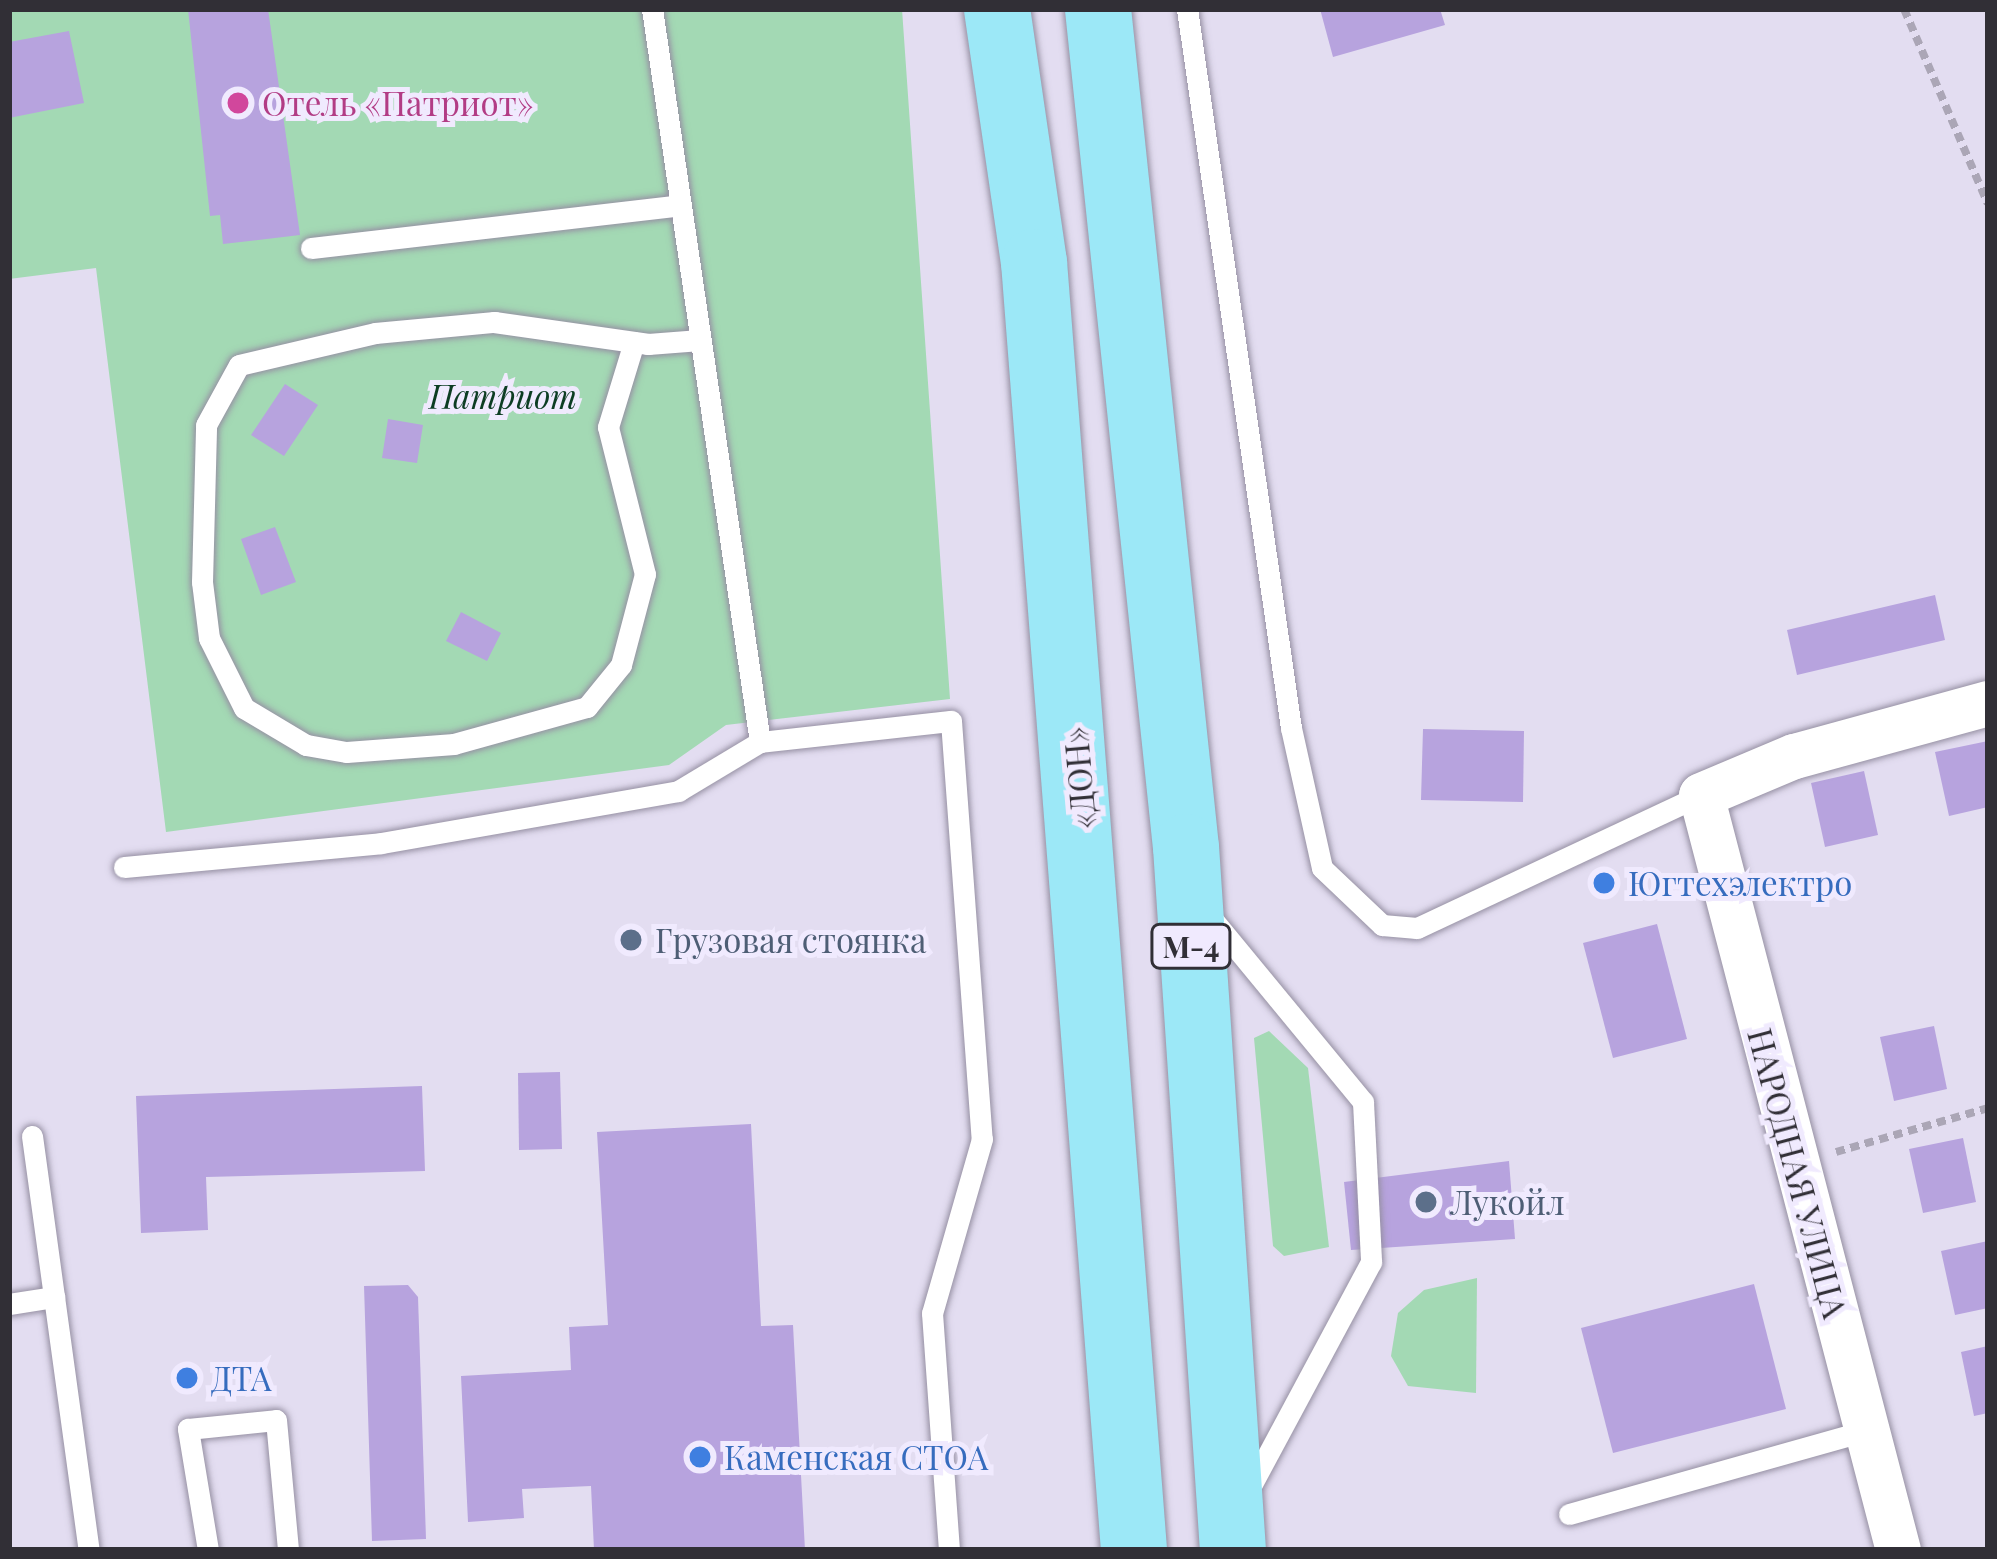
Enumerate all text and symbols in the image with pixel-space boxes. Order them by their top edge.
place label: Отель «Патриот» [262,83,533,123]
marker: Отель «Патриот» [225,90,251,116]
park label: Патриот [429,376,577,416]
street label: «ДОН» [1055,725,1103,831]
place label: Югтехэлектро [1628,863,1852,903]
marker: Югтехэлектро [1591,870,1617,896]
place label: Грузовая стоянка [655,920,926,960]
road number: М-4 [1149,922,1233,970]
marker: Грузовая стоянка [618,927,644,953]
street label: НАРОДНАЯ УЛИЦА [1740,1024,1856,1322]
place label: Лукойл [1450,1182,1565,1222]
marker: Лукойл [1413,1189,1439,1215]
place label: ДТА [211,1358,271,1398]
marker: ДТА [174,1365,200,1391]
place label: Каменская СТОА [724,1437,988,1477]
marker: Каменская СТОА [687,1444,713,1470]

